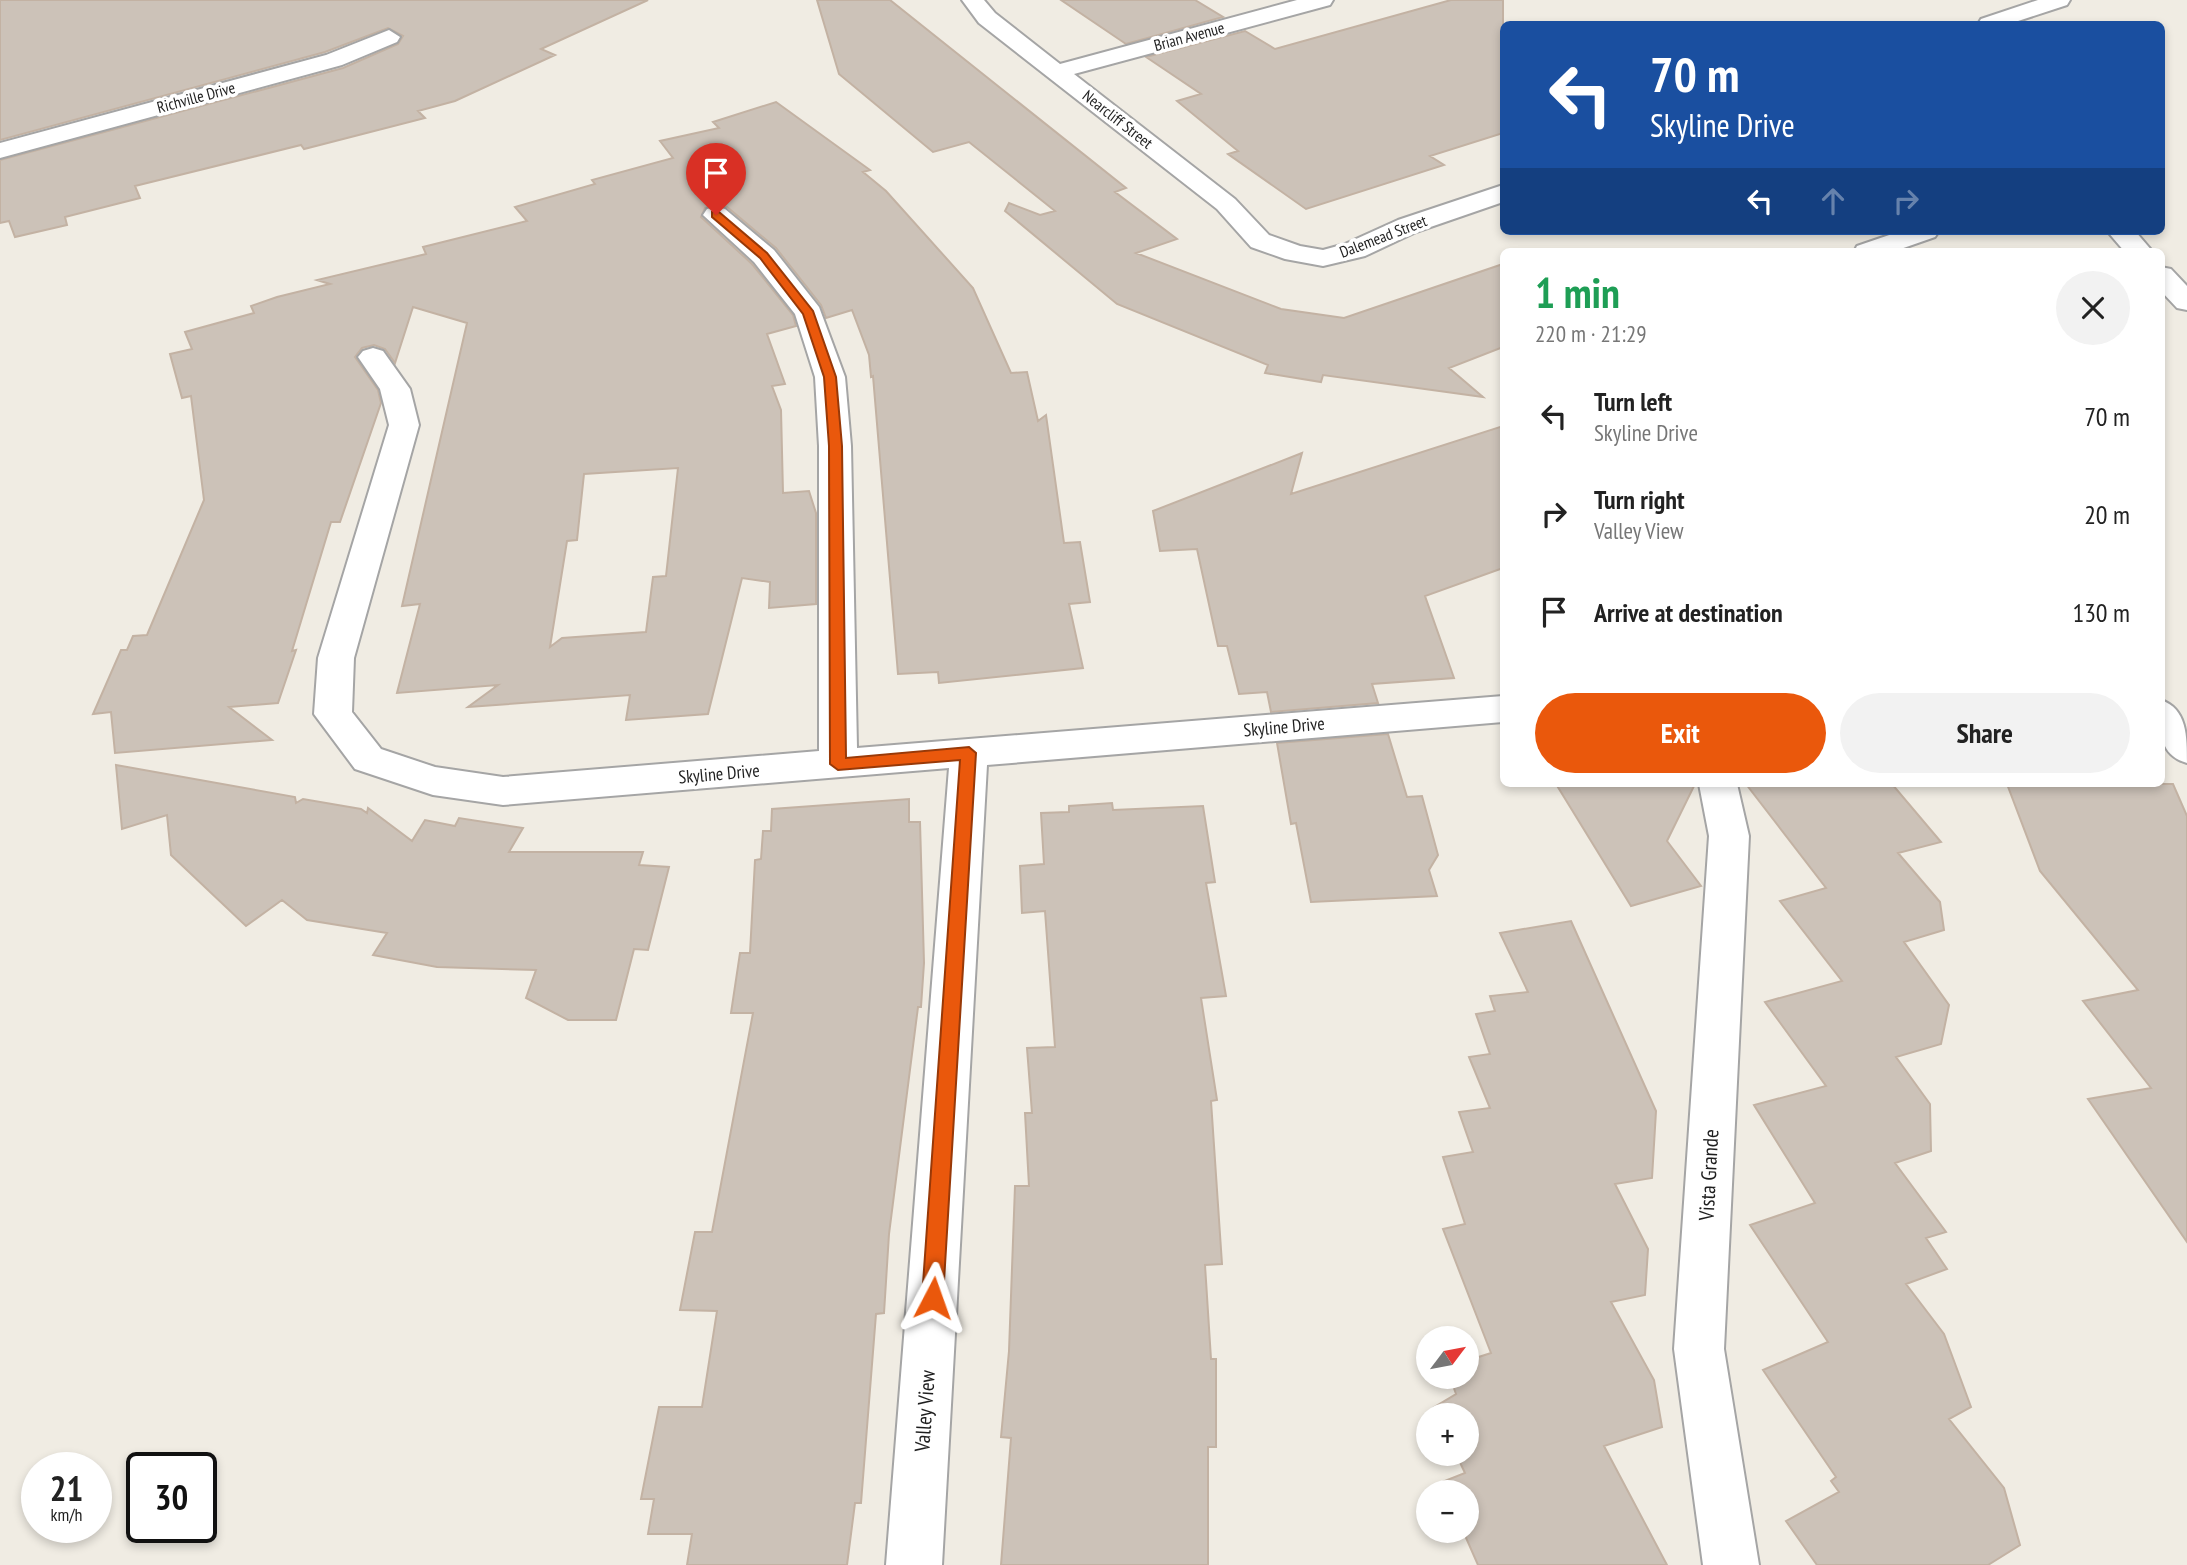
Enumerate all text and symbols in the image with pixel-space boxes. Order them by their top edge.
street label: Brian Avenue [1152,17,1226,55]
text: 70 m [1650,42,1739,106]
icon: left [1535,49,1626,140]
street label: Richville Drive [155,77,237,117]
street label: Nearcliff Street [1079,85,1158,153]
text: Skyline Drive [1650,104,1795,146]
pin [686,143,746,215]
icon: arrive [697,154,735,192]
icon: left [1741,182,1779,220]
icon: ahead [1814,182,1852,220]
icon: right [1887,182,1925,220]
street label: Dalemead Street [1336,210,1430,262]
text: 1 min [1535,265,1620,320]
button: close [2056,271,2130,345]
text: 220 m · 21:29 [1535,319,1647,348]
text: Turn left [1594,385,1672,418]
icon: left [1535,397,1573,435]
text: 70 m [2084,400,2130,433]
text: Skyline Drive [1594,418,1698,447]
text: Turn right [1594,483,1685,516]
icon: right [1535,495,1573,533]
text: 20 m [2084,498,2130,531]
text: Valley View [1594,516,1684,545]
icon: arrive [1535,593,1573,631]
text: Arrive at destination [1594,596,1783,629]
text: 130 m [2072,596,2130,629]
button: Exit [1535,693,1826,773]
button: Share [1840,693,2130,773]
street label: Skyline Drive [1242,711,1326,742]
street label: Skyline Drive [677,758,761,789]
street label: Vista Grande [1693,1129,1724,1222]
position arrow [896,1261,970,1335]
north arrow [1416,1326,1479,1390]
map controls [1416,1326,1479,1543]
street label: Valley View [908,1369,941,1454]
button: + [1416,1403,1479,1466]
speed limit sign: 30 [126,1452,217,1543]
text: 21 [50,1465,83,1511]
button: − [1416,1480,1479,1543]
text: km/h [51,1503,82,1526]

